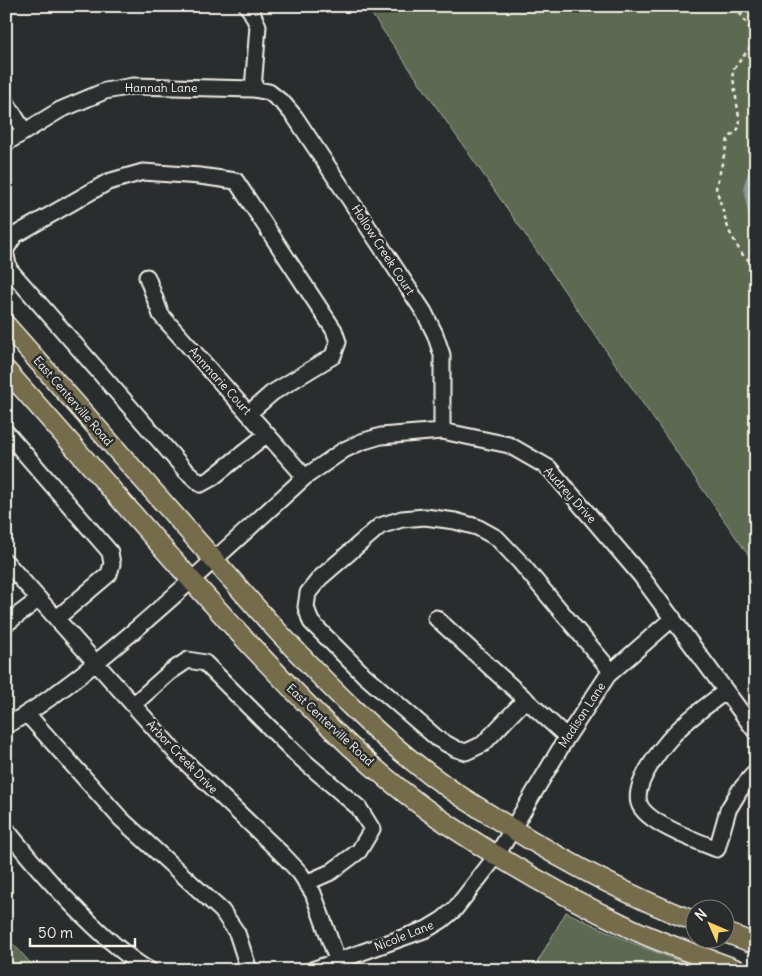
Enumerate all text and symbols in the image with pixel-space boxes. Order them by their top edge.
street label: Hannah Lane [125,80,197,95]
street label: Hollow Creek Court [349,202,418,298]
street label: Annmarie Court [186,344,255,418]
street label: East Centerville Road [30,353,116,448]
street label: Audrey Drive [541,463,600,526]
street label: Madison Lane [555,679,608,750]
street label: East Centerville Road [284,680,377,769]
street label: Arbor Creek Drive [143,717,221,797]
north arrow [684,898,734,948]
text: N [691,905,711,925]
scale bar [30,916,135,948]
street label: Nicole Lane [372,917,436,954]
text: 50 m [38,923,73,942]

